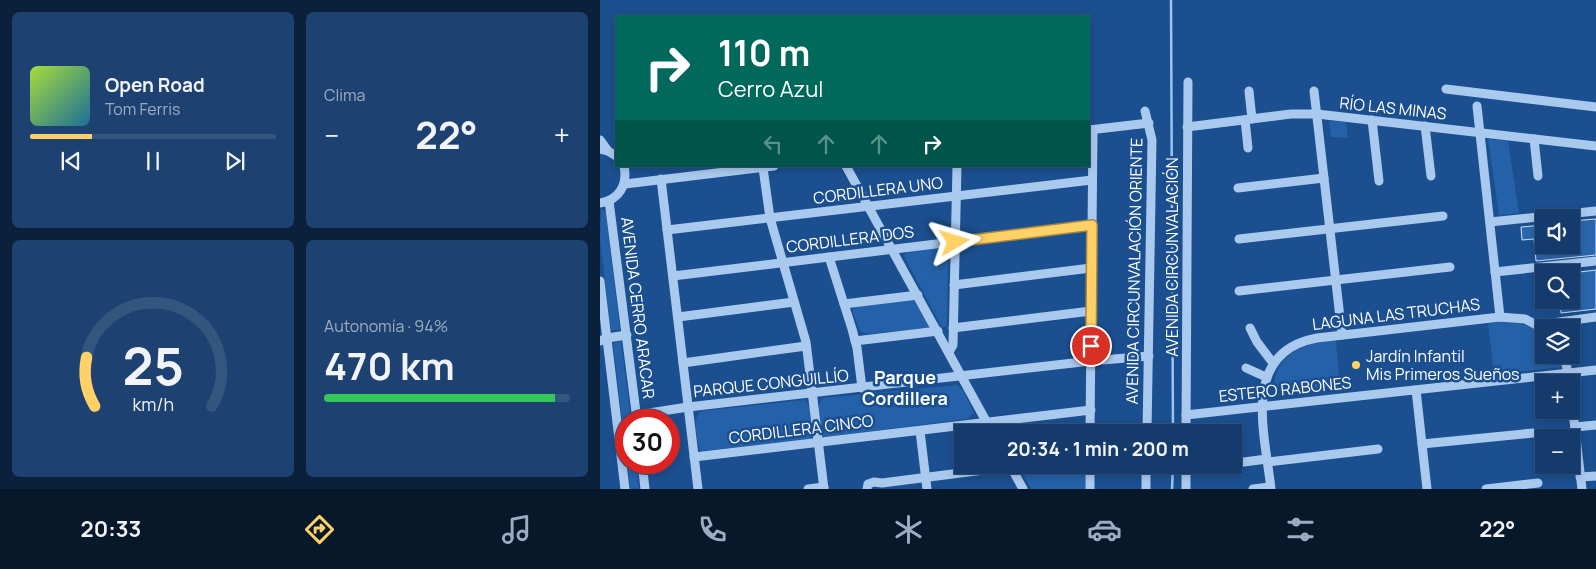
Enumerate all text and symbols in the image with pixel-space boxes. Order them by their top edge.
text: 110 m [718,29,810,77]
icon: right [635,35,700,100]
text: Open Road [105,72,205,98]
text: Cerro Azul [718,74,823,104]
text: Clima [324,84,365,106]
street label: RÍO LAS MINAS [1338,91,1448,125]
text: Tom Ferris [105,98,180,120]
text: 22° [415,108,478,160]
text: − [324,116,339,154]
text: + [554,116,570,154]
icon: left [759,130,787,158]
icon: ahead [812,130,840,158]
icon: ahead [865,130,893,158]
icon: right [918,130,946,158]
street label: AVENIDA CIRCUNVALACIÓN ORIENTE [1121,137,1147,405]
icon: previous [57,147,85,175]
icon: pause [139,147,167,175]
icon: next [221,147,249,175]
street label: AVENIDA CIRCUNVALACIÓN [1161,157,1183,357]
street label: CORDILLERA UNO [812,171,944,209]
map controls [1535,209,1580,474]
button: sound [1535,209,1580,254]
position arrow [928,215,980,267]
street label: AVENIDA CERRO ARACAR [616,216,660,400]
street label: CORDILLERA DOS [785,220,915,258]
button: search [1535,264,1580,309]
street label: LAGUNA LAS TRUCHAS [1311,293,1481,335]
text: Autonomía · 94% [324,315,448,337]
button: layers [1535,319,1580,364]
pin [1070,325,1112,367]
text: 25 [122,330,184,401]
icon: arrive [1077,332,1105,360]
text: 470 km [324,339,455,391]
place label: Jardín Infantil Mis Primeros Sueños [1366,345,1519,385]
marker: Jardín Infantil Mis Primeros Sueños [1350,359,1362,371]
street label: PARQUE CONGUILLÍO [692,364,850,402]
district label: Parque Cordillera [862,365,948,410]
street label: ESTERO RABONES [1218,371,1353,407]
button: + [1535,374,1580,419]
text: km/h [132,392,174,416]
speed limit sign: 30 [615,409,680,474]
street label: CORDILLERA CINCO [727,409,875,449]
button: − [1535,429,1580,474]
text: 20:34 · 1 min · 200 m [1007,436,1189,462]
icon: directions [302,512,337,547]
icon: music [499,512,534,547]
icon: phone [695,512,730,547]
icon: climate [891,512,926,547]
icon: car [1087,512,1122,547]
icon: filters [1283,512,1318,547]
text: 20:33 [81,514,141,544]
text: 22° [1479,514,1515,544]

